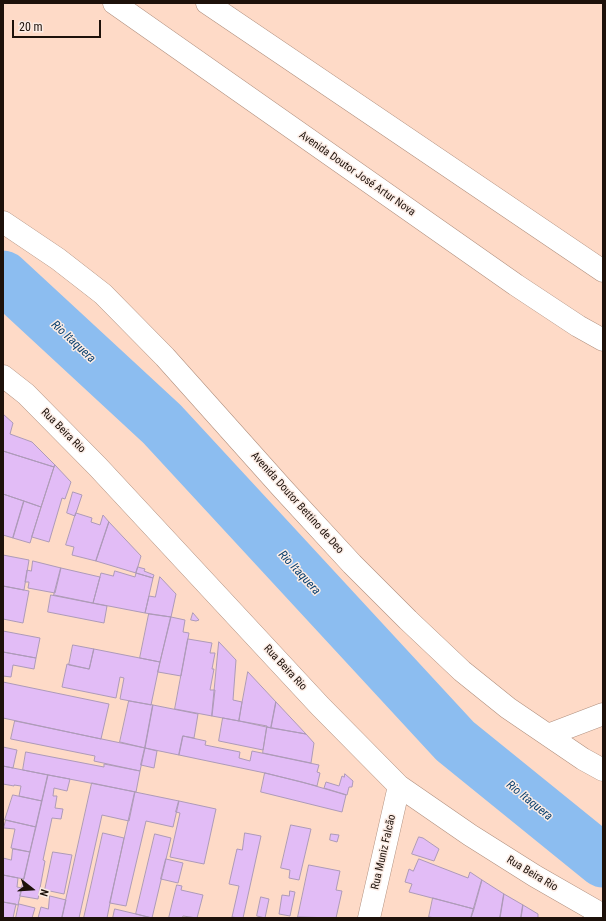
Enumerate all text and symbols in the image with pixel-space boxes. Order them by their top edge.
scale bar [14,12,103,38]
text: 20 m [19,20,43,34]
street label: Avenida Doutor José Artur Nova [296,129,418,219]
water label: Rio Itaquera [48,318,98,366]
street label: Rua Beira Rio [38,406,88,456]
street label: Avenida Doutor Bettino de Deo [248,449,346,557]
water label: Rio Itaquera [275,548,323,598]
street label: Rua Beira Rio [261,642,309,694]
water label: Rio Itaquera [503,778,555,824]
street label: Rua Muniz Falcão [369,813,399,891]
street label: Rua Beira Rio [504,854,560,894]
north arrow [12,869,52,909]
text: N [37,888,51,898]

